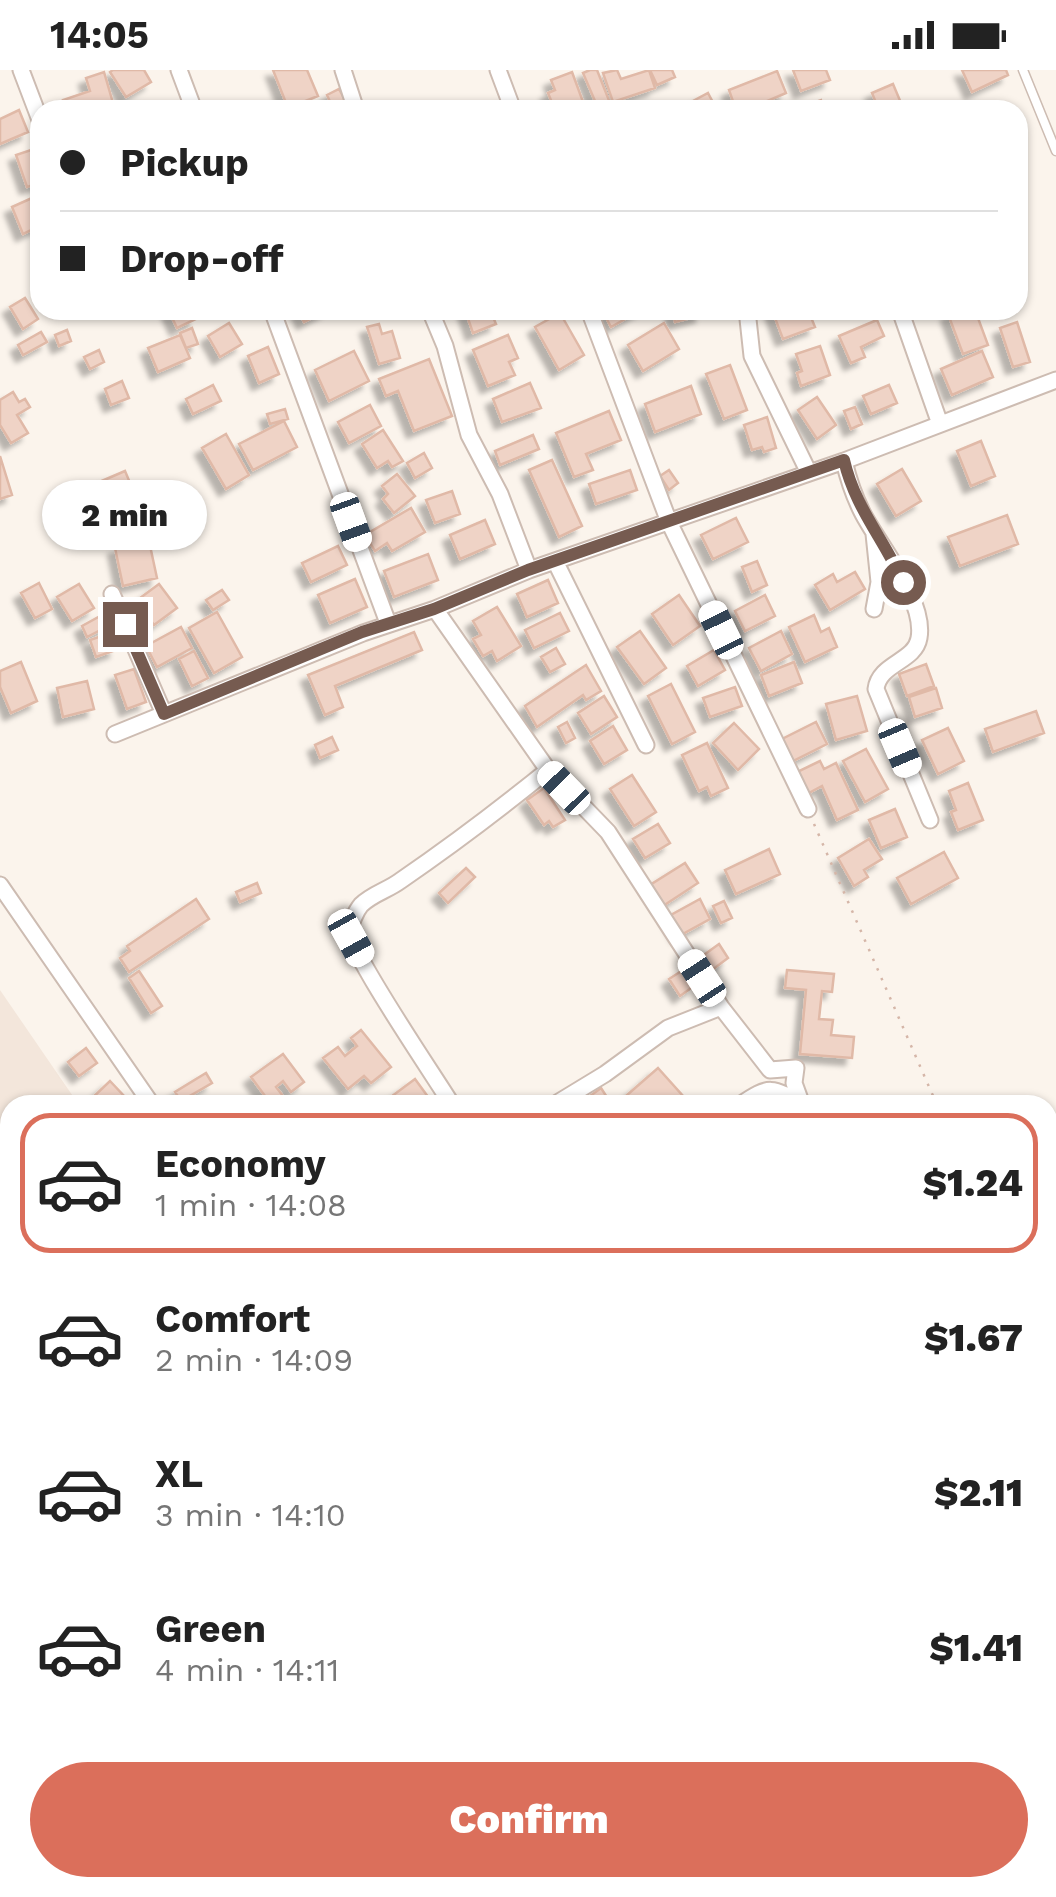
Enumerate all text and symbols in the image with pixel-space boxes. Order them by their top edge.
text: 14:05 [50,13,149,57]
text: Pickup [120,141,249,185]
text: Drop-off [120,237,284,281]
callout: 2 min [42,479,208,549]
car [327,489,375,555]
text: 2 min [81,496,168,534]
route start [881,560,926,605]
car [694,596,748,664]
route end [103,602,148,647]
car [874,715,926,781]
car [532,756,596,820]
car [323,904,379,972]
car [673,945,731,1011]
icon: car [35,1138,125,1228]
text: Economy [155,1142,326,1186]
text: $1.24 [922,1161,1023,1205]
text: 1 min · 14:08 [155,1186,347,1224]
icon: car [35,1293,125,1383]
text: Comfort [155,1297,310,1341]
text: $1.67 [924,1316,1023,1360]
text: 2 min · 14:09 [155,1341,353,1379]
icon: car [35,1448,125,1538]
text: XL [155,1452,203,1496]
text: $2.11 [934,1471,1023,1515]
text: 3 min · 14:10 [155,1496,346,1534]
icon: car [35,1603,125,1693]
text: Green [155,1607,266,1651]
text: $1.41 [929,1626,1023,1670]
text: 4 min · 14:11 [155,1651,339,1689]
button: Confirm [30,1762,1028,1877]

